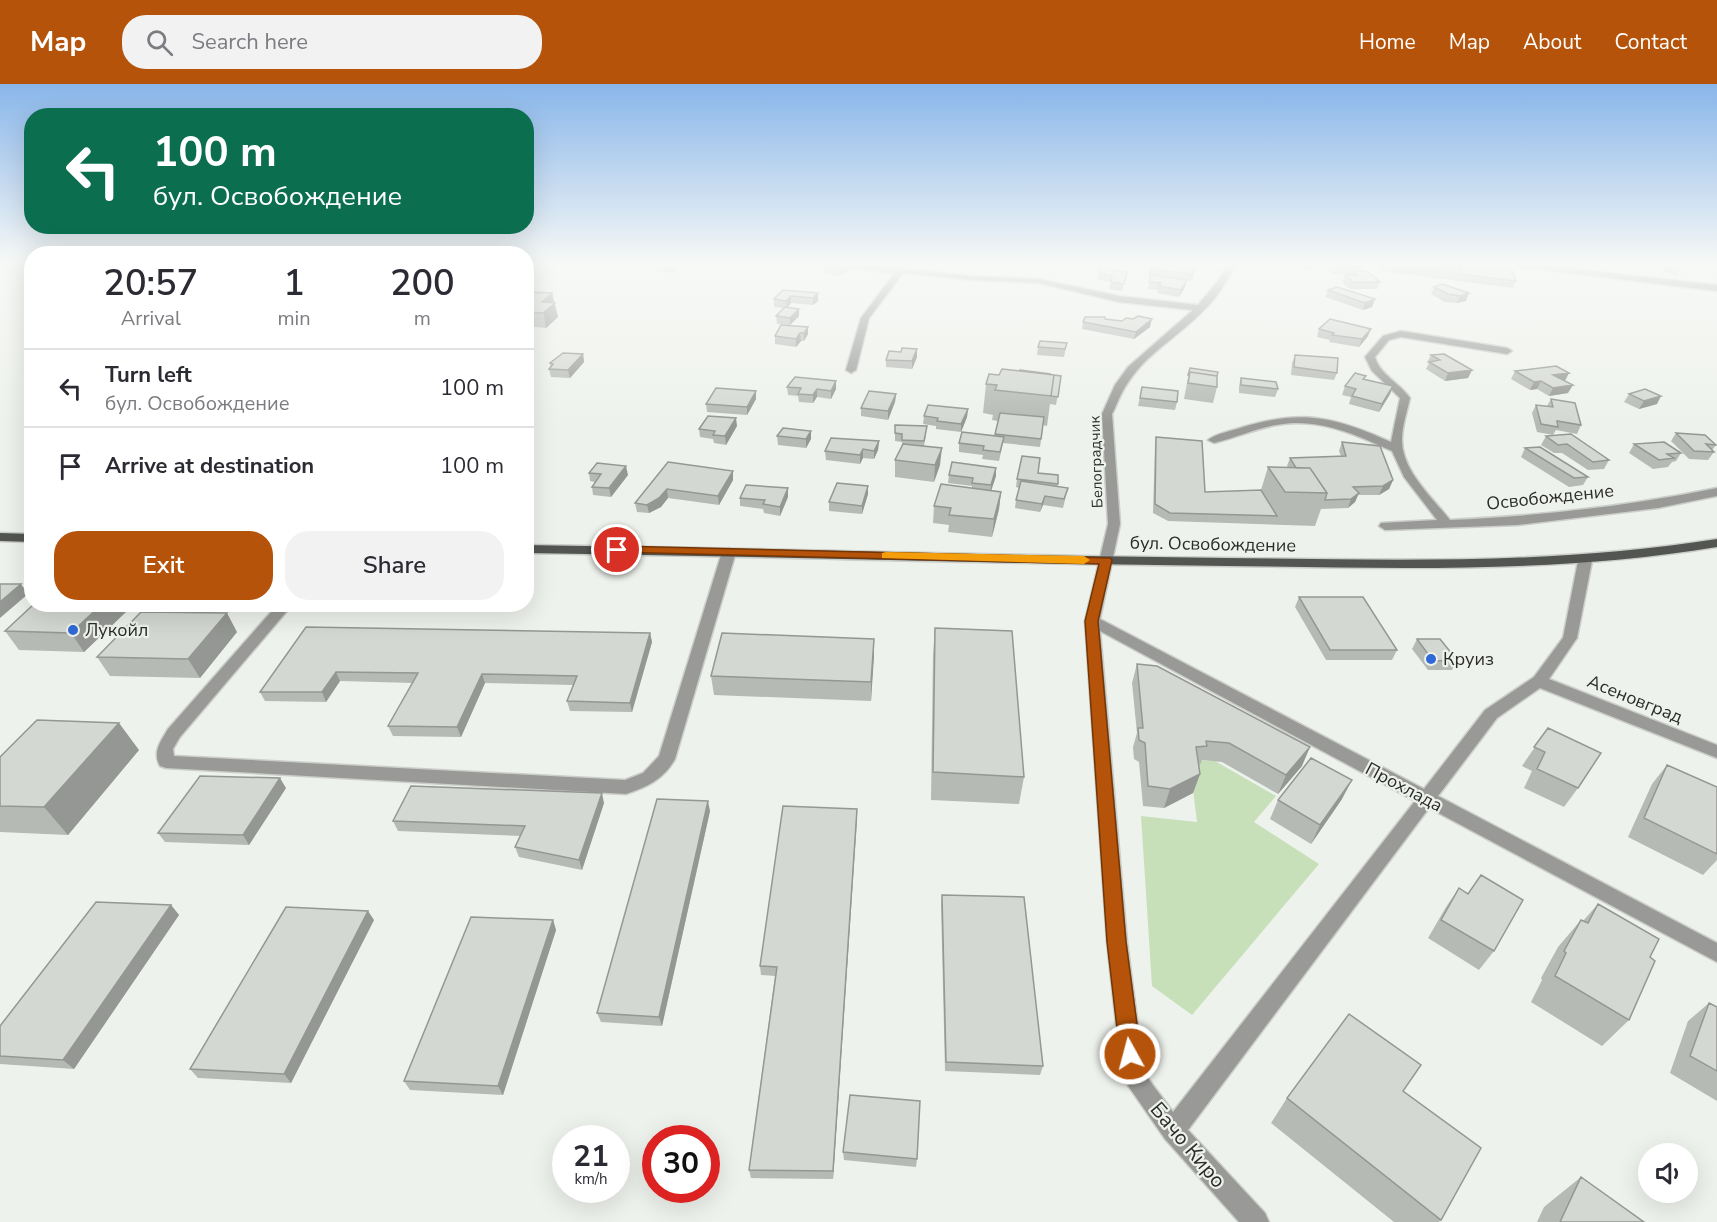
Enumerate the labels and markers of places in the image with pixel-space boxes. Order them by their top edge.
pin [591,524,642,575]
place label: Лукойл [85,618,148,642]
marker: Лукойл [66,623,80,637]
place label: Круиз [1443,647,1494,671]
marker: Круиз [1424,652,1438,666]

